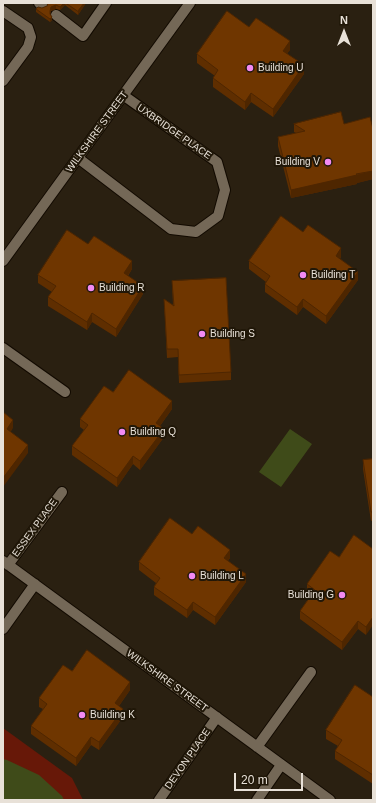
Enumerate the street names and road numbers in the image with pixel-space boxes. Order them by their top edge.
street label: WILKSHIRE STREET [64,89,130,175]
street label: UXBRIDGE PLACE [135,102,213,162]
street label: ESSEX PLACE [10,497,60,559]
street label: WILKSHIRE STREET [124,648,210,714]
street label: DEVON PLACE [163,726,213,792]

